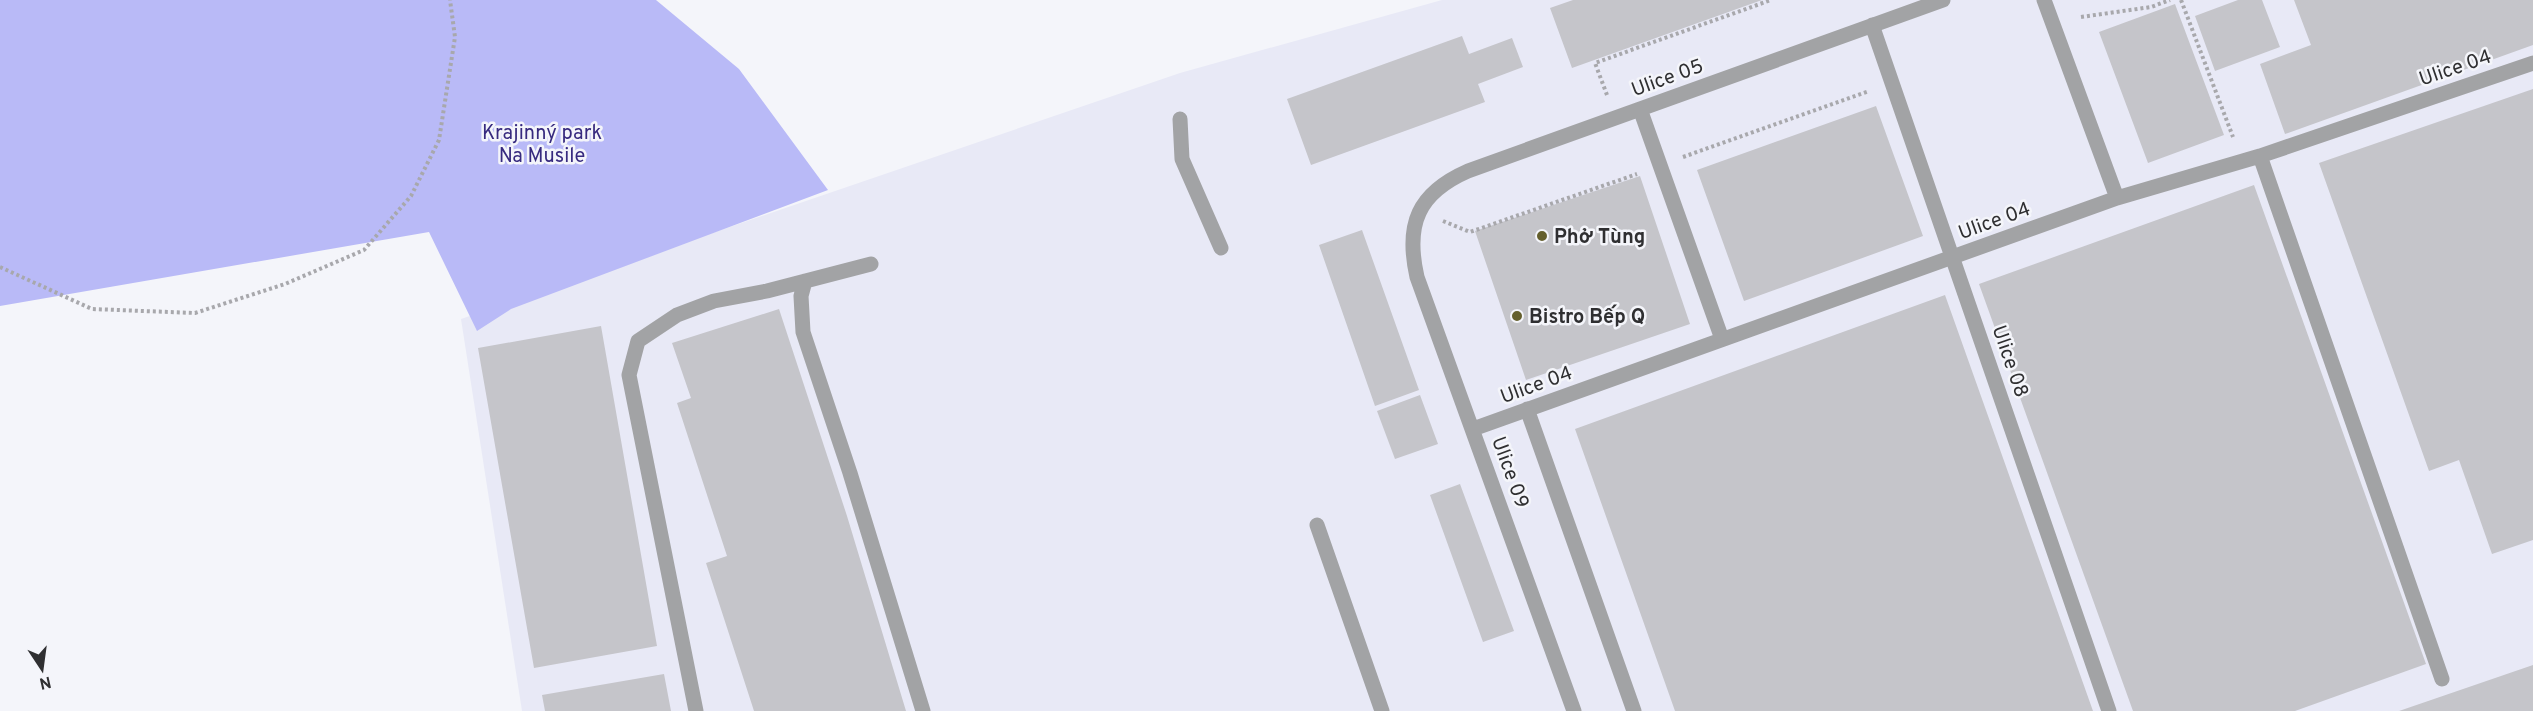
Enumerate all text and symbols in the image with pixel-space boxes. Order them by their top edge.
street label: Ulice 04 [2416,44,2495,93]
street label: Ulice 05 [1628,54,1707,104]
park label: Krajinný park Na Musile [482,121,602,170]
street label: Ulice 04 [1955,197,2034,247]
place label: Phở Tùng [1554,225,1645,251]
marker: Phở Tùng [1535,229,1549,243]
place label: Bistro Bếp Q [1529,304,1645,331]
marker: Bistro Bếp Q [1510,309,1524,323]
street label: Ulice 08 [1985,322,2034,401]
street label: Ulice 04 [1497,361,1576,411]
street label: Ulice 09 [1484,433,1534,512]
north arrow [12,639,72,699]
text: N [37,671,53,693]

